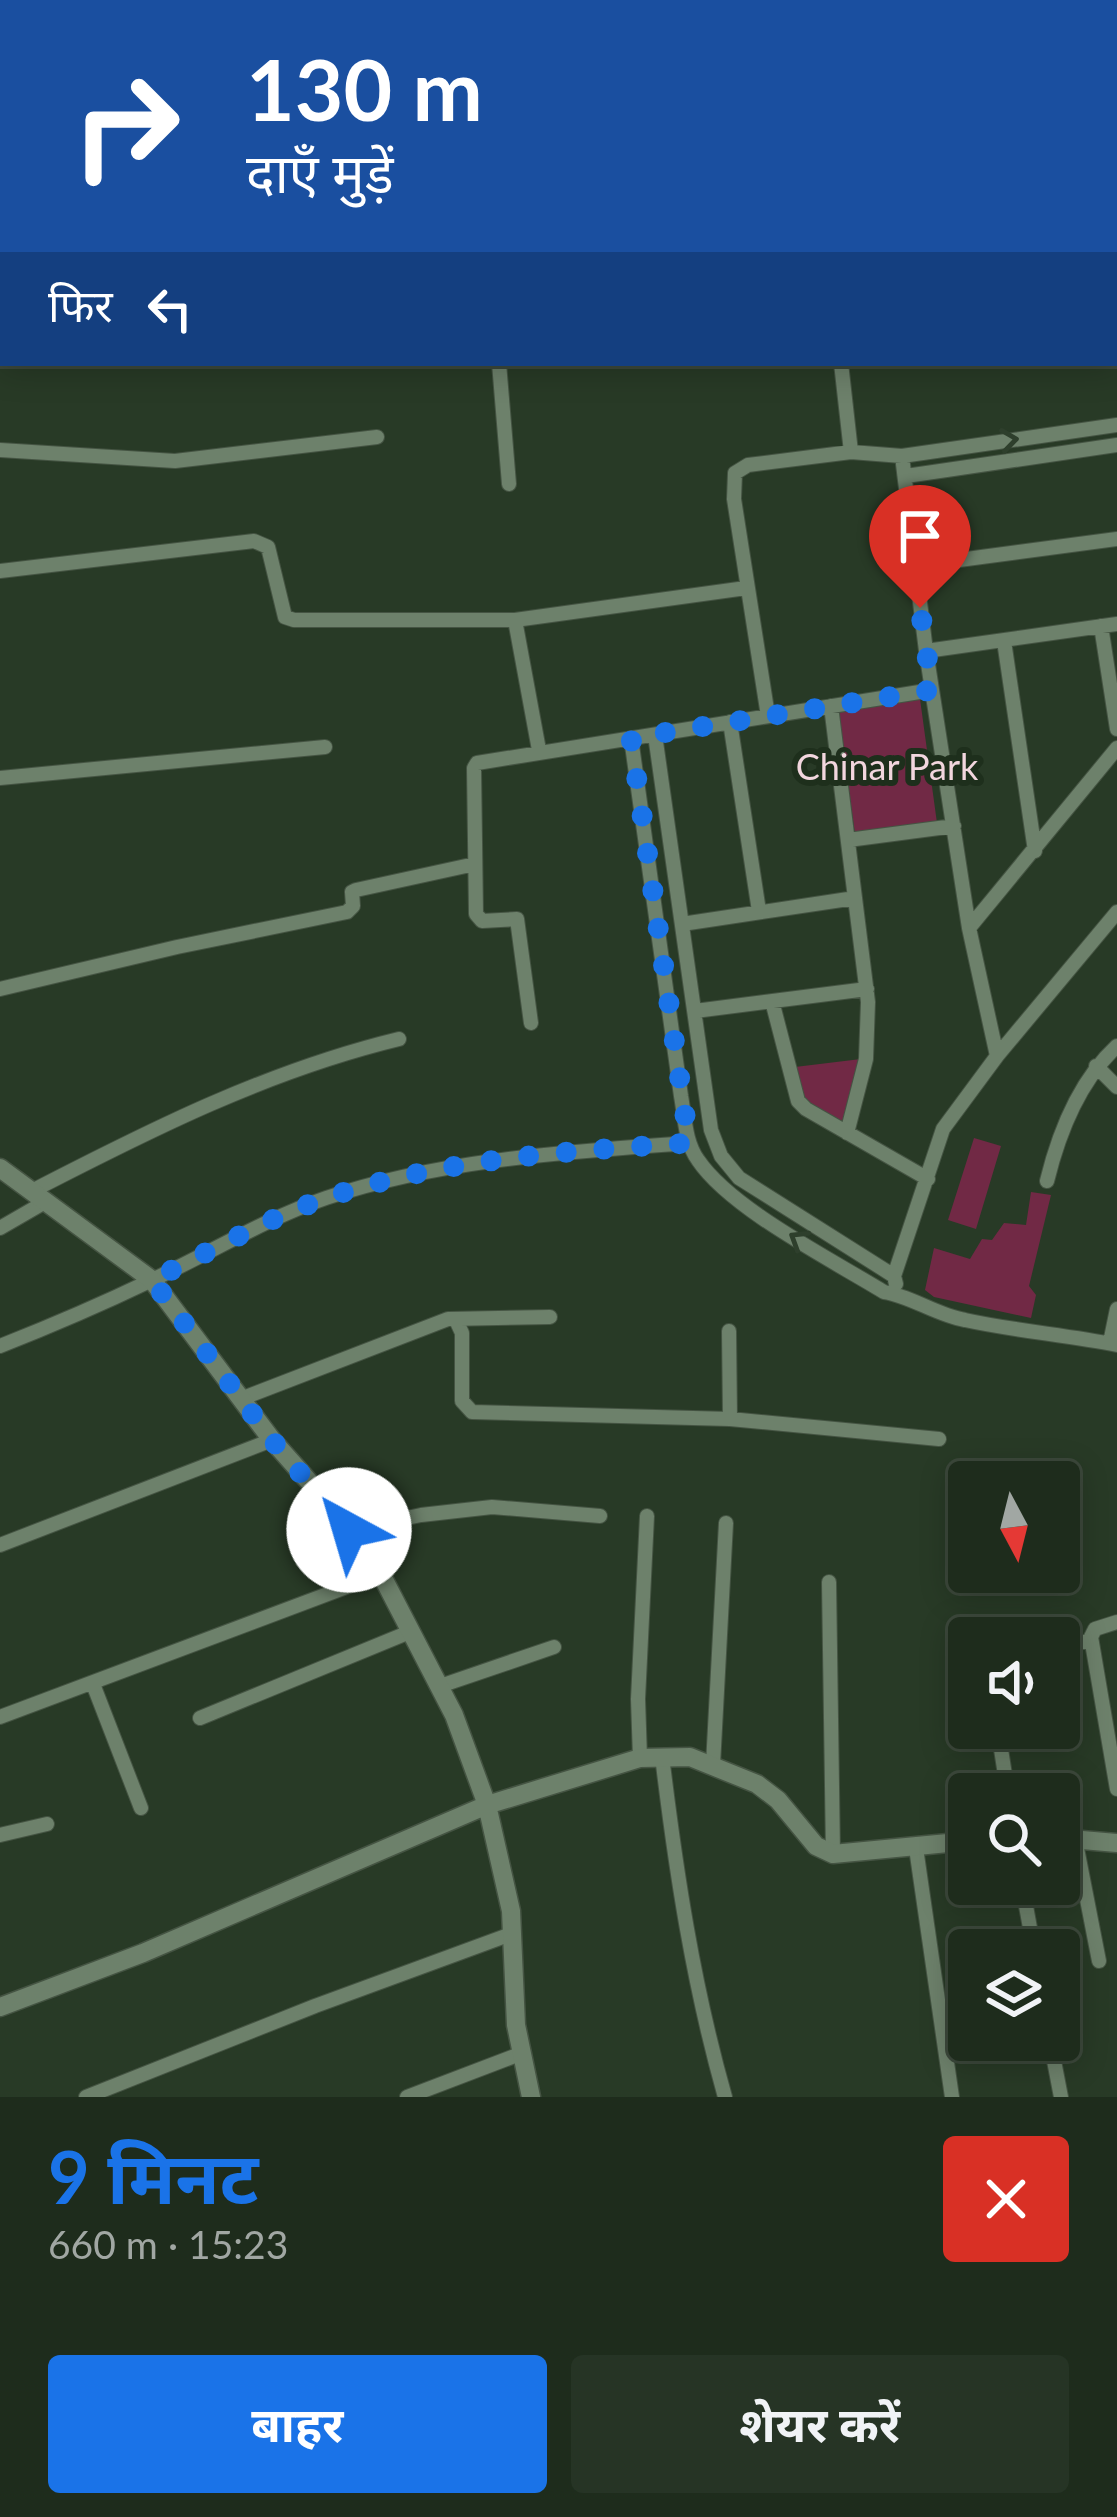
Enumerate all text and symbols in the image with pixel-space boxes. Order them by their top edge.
text: 130 m [246,38,483,139]
icon: right [48,48,204,204]
text: दाएँ मुड़ें [246,140,394,205]
icon: left [137,276,203,342]
text: फिर [48,278,113,332]
one-way arrow [1000,428,1019,454]
pin [869,485,971,608]
icon: arrive [887,503,953,569]
park label: Chinar Park [796,744,979,788]
one-way arrow [789,1231,811,1253]
north arrow [948,1461,1080,1593]
map controls [948,1461,1080,2061]
position arrow [286,1467,412,1593]
button: sound [948,1617,1080,1749]
button: search [948,1773,1080,1905]
button: layers [948,1929,1080,2061]
text: 9 मिनट [48,2133,258,2219]
button: close [943,2136,1069,2262]
text: 660 m · 15:23 [48,2221,288,2267]
button: बाहर [48,2355,547,2493]
button: शेयर करें [571,2355,1069,2493]

